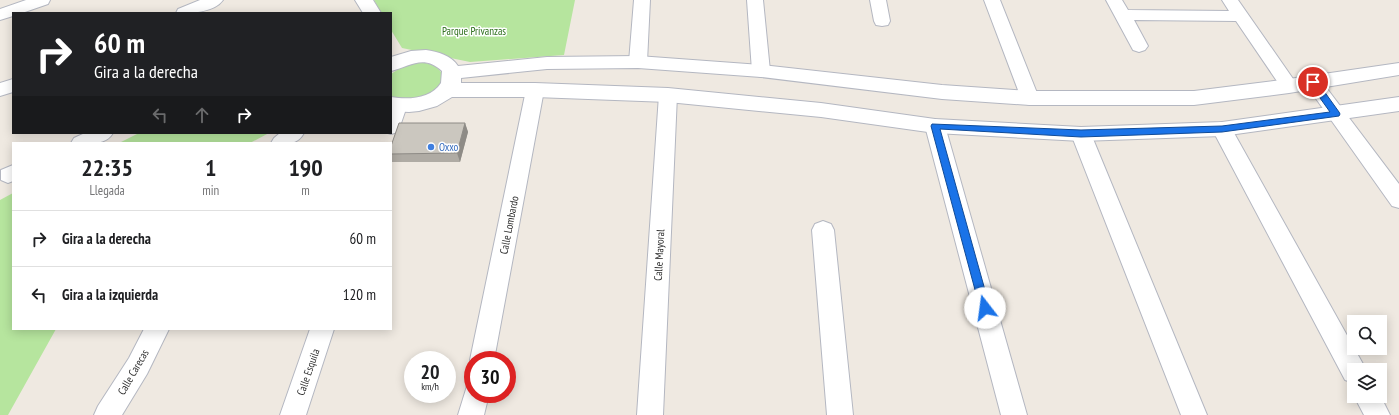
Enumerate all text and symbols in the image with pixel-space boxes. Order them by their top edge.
text: 60 m [94,24,145,61]
park label: Parque Privanzas [442,24,506,38]
icon: right [28,28,80,80]
text: Gira a la derecha [94,60,198,83]
pin [1296,65,1330,99]
icon: arrive [1302,71,1324,93]
icon: left [149,104,171,126]
icon: ahead [191,104,213,126]
icon: right [233,104,255,126]
place label: Oxxo [439,140,458,154]
marker: Oxxo [426,142,436,152]
text: 22:35 [81,152,133,183]
text: 1 [205,152,216,183]
text: 190 [288,152,323,183]
text: Llegada [89,182,125,199]
text: min [202,182,219,199]
text: m [301,182,310,199]
street label: Calle Lombardo [496,194,522,255]
icon: right [28,228,50,250]
street label: Calle Mayoral [651,228,667,281]
text: Gira a la derecha [62,229,151,248]
text: 60 m [350,229,376,248]
icon: left [28,284,50,306]
text: Gira a la izquierda [62,285,158,304]
text: 120 m [343,285,376,304]
position arrow [964,287,1006,329]
map controls [1347,315,1387,403]
button: search [1347,315,1387,355]
street label: Calle Carecas [114,347,152,397]
street label: Calle Esquila [293,347,323,397]
speed limit sign: 30 [464,351,516,403]
text: 20 [420,359,440,385]
button: layers [1347,363,1387,403]
text: km/h [421,380,439,393]

